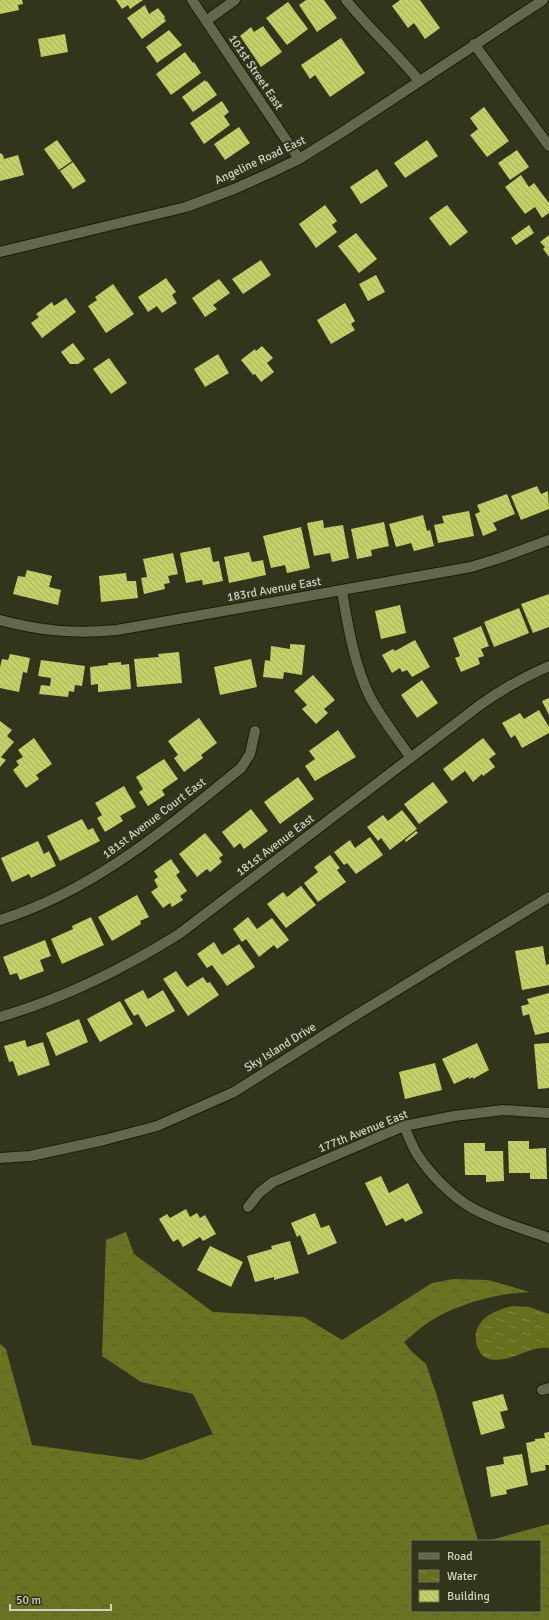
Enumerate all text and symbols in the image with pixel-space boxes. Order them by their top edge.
street label: 101st Street East [225,32,286,113]
street label: Angeline Road East [212,133,308,188]
street label: 183rd Avenue East [226,574,322,605]
street label: 181st Avenue Court East [100,775,209,862]
street label: 181st Avenue East [233,811,317,880]
street label: Sky Island Drive [242,1019,319,1075]
street label: 177th Avenue East [316,1107,410,1156]
legend [411,1540,541,1612]
text: Road [447,1549,473,1564]
text: Water [447,1569,478,1584]
scale bar [10,1586,111,1612]
text: Building [447,1589,490,1604]
text: 50 m [16,1593,41,1608]

